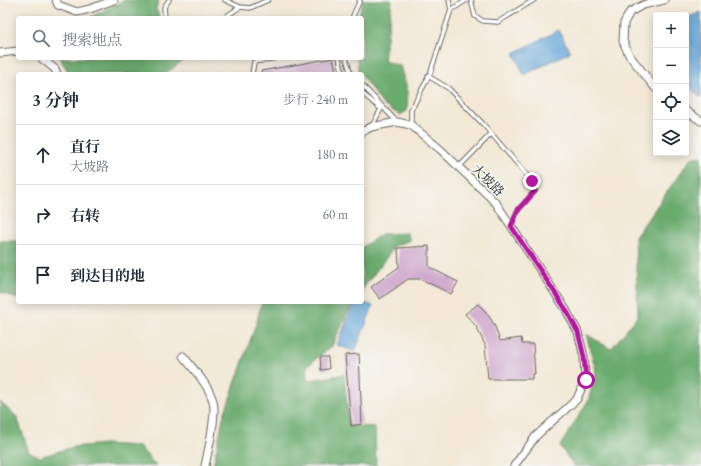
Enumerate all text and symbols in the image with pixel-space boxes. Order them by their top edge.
map controls [653,12,689,156]
button: + [653,12,689,48]
search box [16,16,364,60]
icon: search [30,27,52,49]
text: 搜索地点 [62,30,122,49]
button: − [653,48,689,84]
button: locate [653,84,689,120]
text: 3 分钟 [32,89,79,111]
text: 步行 · 240 m [283,91,348,108]
button: layers [653,120,689,156]
text: 直行 [70,137,100,156]
icon: ahead [32,144,54,166]
text: 180 m [317,146,348,163]
text: 大坡路 [70,158,109,175]
street label: 大坡路 [468,160,508,200]
route end [523,172,541,190]
icon: right [32,204,54,226]
text: 右转 [70,206,100,225]
text: 60 m [323,206,348,223]
icon: arrive [32,264,54,286]
text: 到达目的地 [70,266,145,285]
route start [577,371,595,389]

